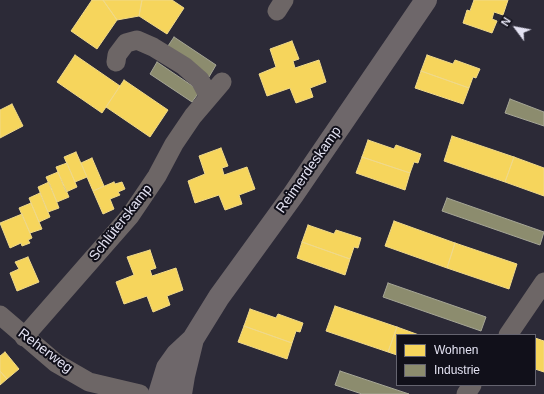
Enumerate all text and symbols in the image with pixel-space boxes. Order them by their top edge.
north arrow [496,8,536,48]
text: N [499,15,513,28]
street label: Reimerdeskamp [273,123,345,217]
street label: Schlüterskamp [86,181,156,265]
street label: Reherweg [14,325,76,377]
legend [396,334,536,386]
text: Wohnen [434,343,478,357]
text: Industrie [434,363,480,377]

